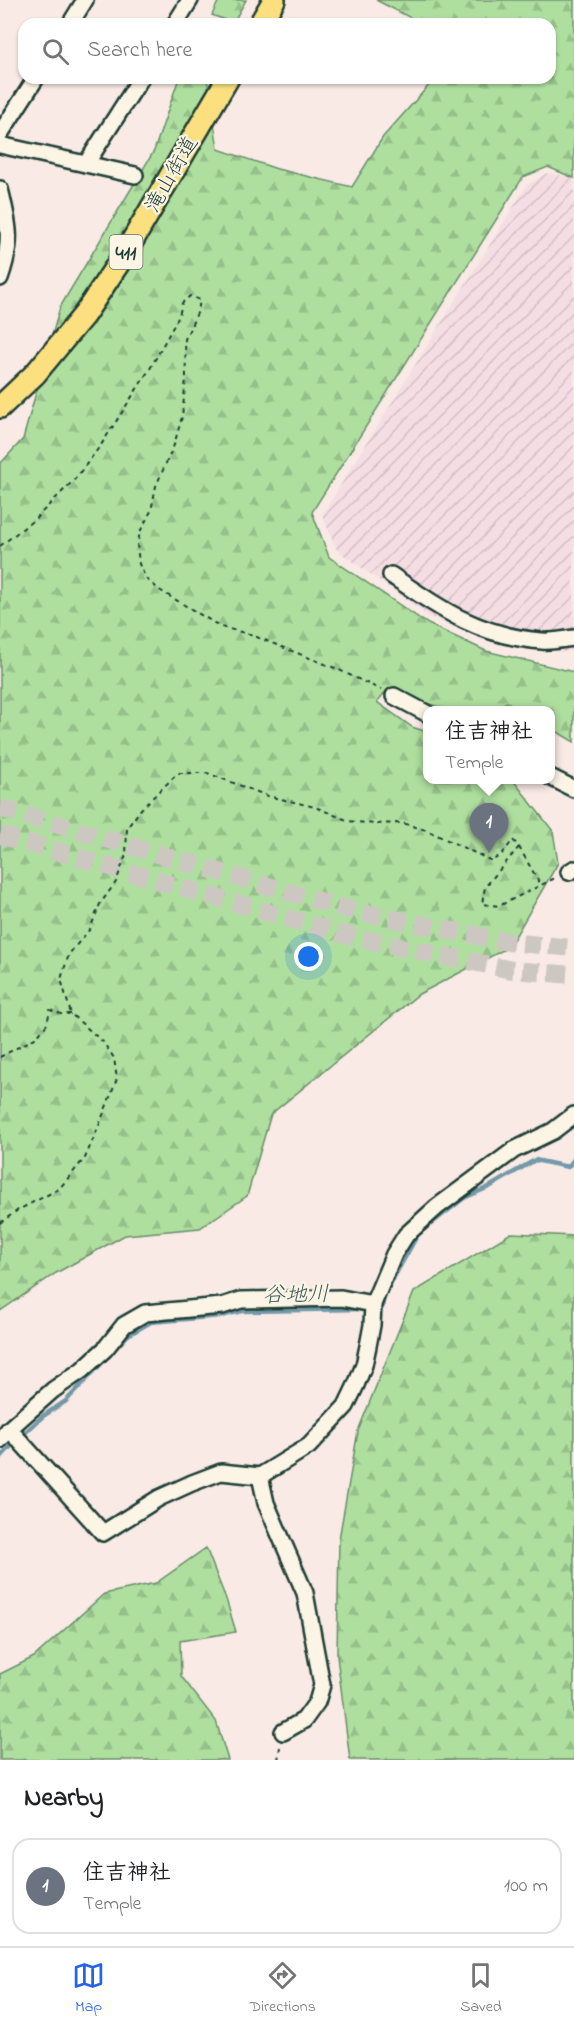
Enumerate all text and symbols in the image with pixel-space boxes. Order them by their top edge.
search box [18,18,556,84]
icon: search [39,35,72,68]
text: Search here [87,35,192,67]
street label: 滝山街道 [139,131,207,219]
road number: 411 [110,235,142,269]
popup [423,706,555,784]
text: 住吉神社 [445,717,533,749]
text: Temple [445,749,504,778]
pin: 1 [470,804,508,853]
your location [294,942,323,971]
water label: 谷地川 [263,1279,329,1313]
text: Nearby [24,1780,103,1818]
text: 住吉神社 [83,1858,171,1890]
text: 1 [42,1872,49,1901]
text: 100 m [504,1872,548,1901]
text: Temple [83,1890,142,1919]
tab: Map [72,1959,105,2019]
tab: Directions [249,1959,316,2019]
tab: Saved [460,1959,502,2019]

